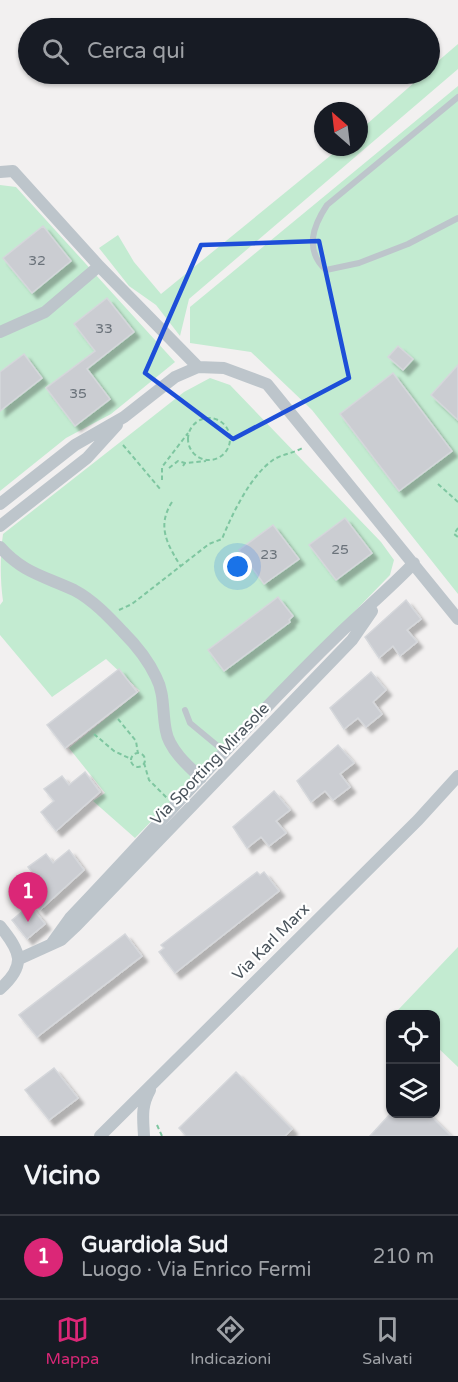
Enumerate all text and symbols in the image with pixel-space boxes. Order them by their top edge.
search box [18,18,440,84]
icon: search [39,35,72,68]
text: Cerca qui [87,38,185,64]
north arrow [314,102,368,156]
house number: 32 [28,252,46,269]
house number: 33 [95,320,113,337]
house number: 35 [69,385,87,402]
house number: 25 [331,541,349,558]
house number: 23 [260,546,278,563]
your location [223,552,252,581]
street label: Via Sporting Mirasole [146,699,274,829]
pin: 1 [9,872,48,922]
street label: Via Karl Marx [228,899,314,985]
map controls [386,1010,440,1118]
button: locate [386,1010,440,1064]
button: layers [386,1064,440,1118]
text: Vicino [24,1160,100,1191]
text: Guardiola Sud [81,1232,228,1258]
text: 1 [37,1245,50,1269]
text: 210 m [373,1245,434,1269]
text: Luogo · Via Enrico Fermi [81,1258,311,1282]
tab: Mappa [46,1313,99,1369]
tab: Indicazioni [190,1313,271,1369]
tab: Salvati [362,1313,412,1369]

